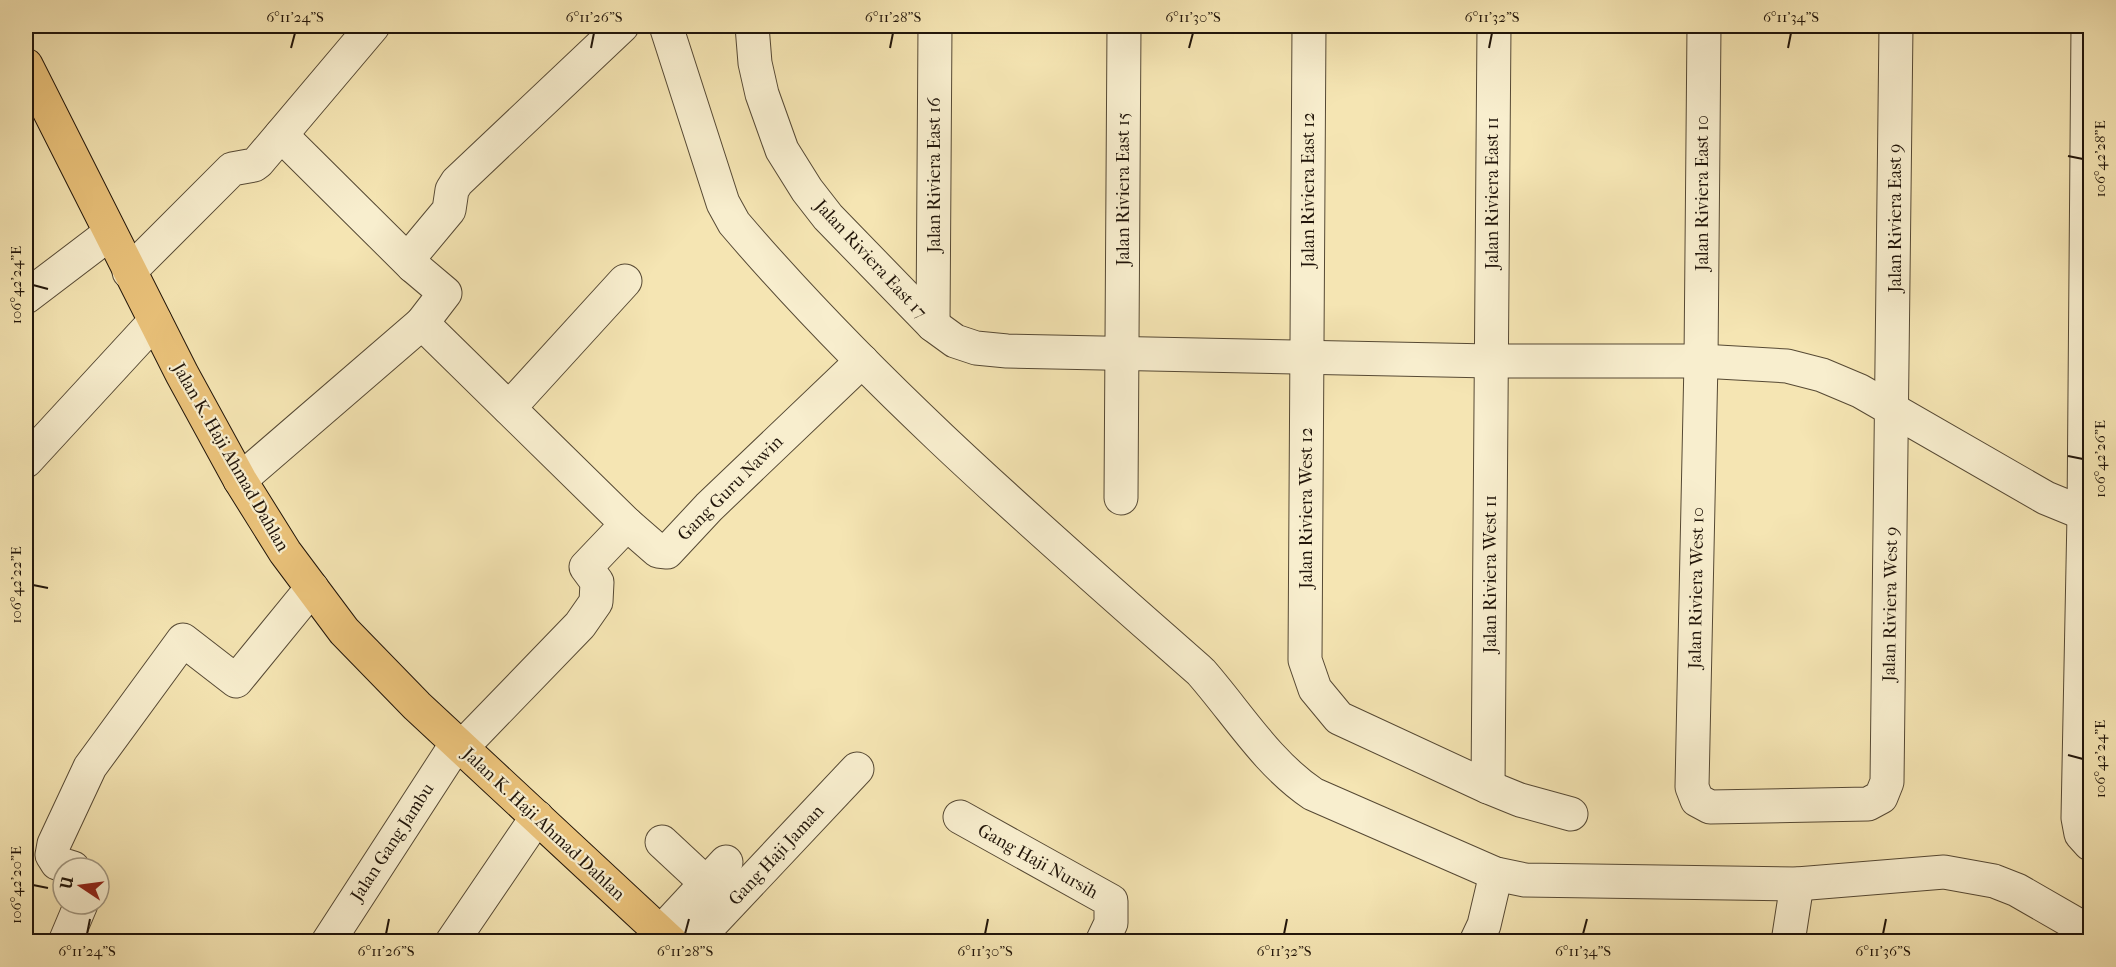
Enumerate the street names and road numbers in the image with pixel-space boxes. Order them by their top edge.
street label: Jalan Riviera East 16 [924,97,945,255]
street label: Jalan Riviera East 15 [1113,112,1134,268]
street label: Jalan Riviera East 12 [1298,112,1319,270]
street label: Jalan Riviera East 10 [1692,115,1713,273]
street label: Jalan Riviera East 11 [1482,117,1503,271]
street label: Jalan Riviera East 9 [1885,143,1906,295]
street label: Jalan Riviera East 17 [809,194,931,323]
street label: Jalan K. Haji Ahmad Dahlan [167,358,293,556]
street label: Jalan Riviera West 12 [1296,427,1317,591]
street label: Gang Guru Nawin [673,431,788,545]
street label: Jalan Riviera West 11 [1480,495,1501,655]
street label: Jalan Riviera West 10 [1685,507,1708,671]
street label: Jalan Riviera West 9 [1879,526,1902,684]
street label: Jalan K. Haji Ahmad Dahlan [457,742,630,905]
street label: Jalan Gang Jambu [345,779,438,907]
street label: Gang Haji Jaman [724,800,829,910]
street label: Gang Haji Nursih [974,820,1102,903]

